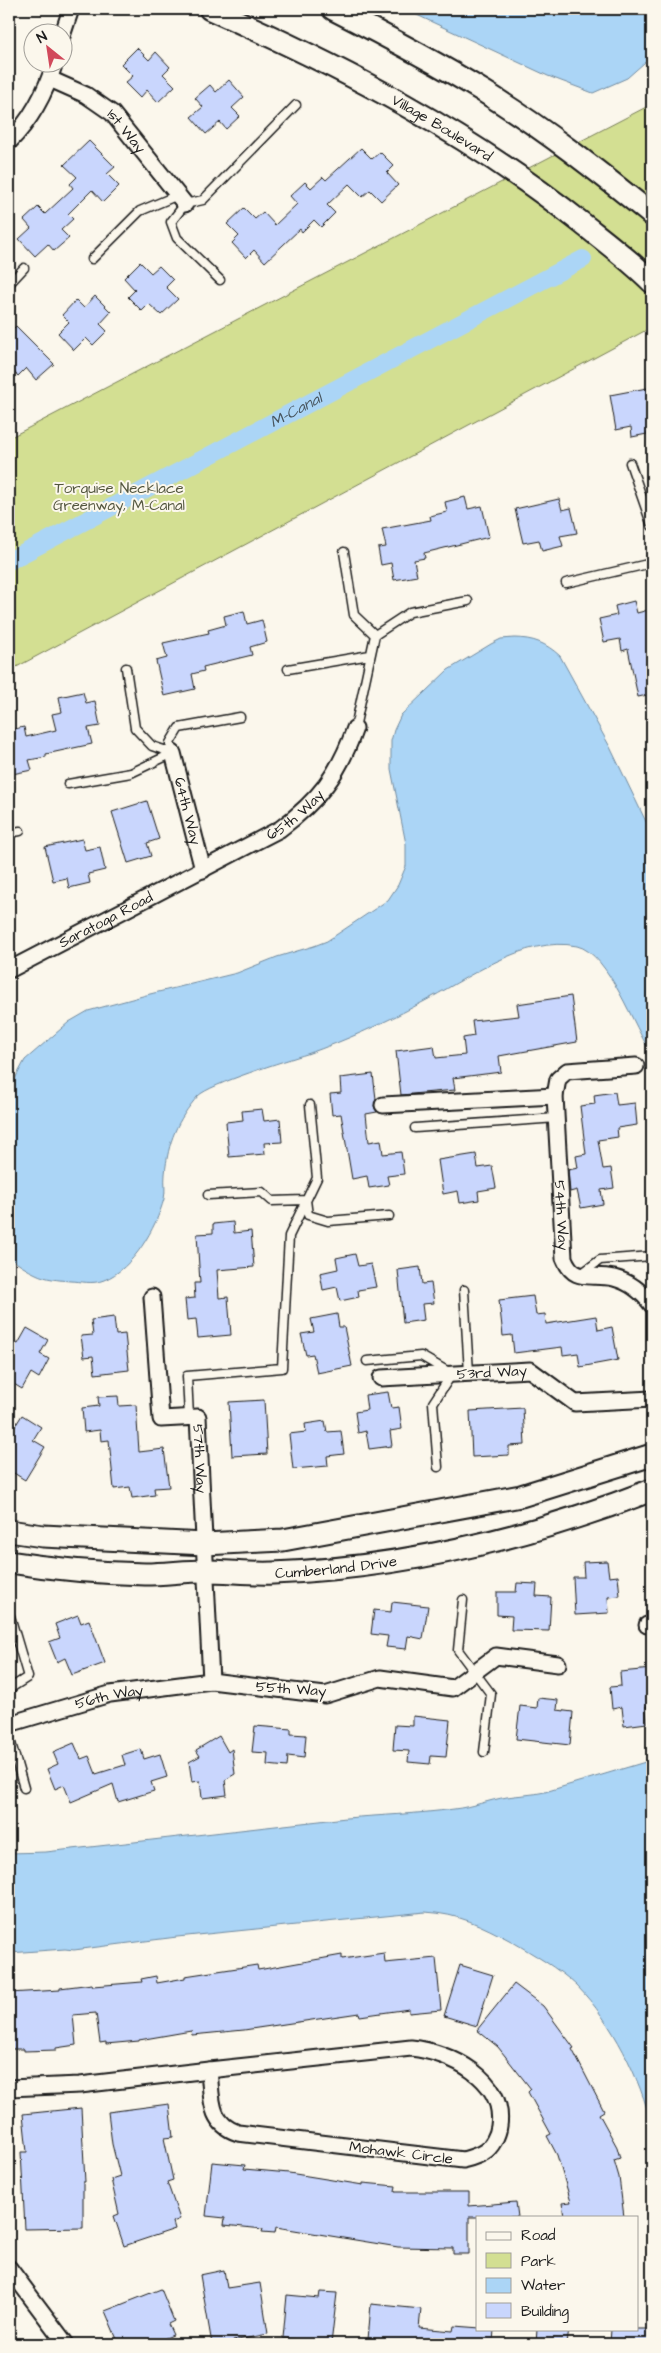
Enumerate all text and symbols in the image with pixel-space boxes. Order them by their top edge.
north arrow [22,22,72,72]
text: N [33,27,51,48]
street label: Village Boulevard [388,89,497,166]
street label: 1st Way [103,103,151,158]
water label: M-Canal [266,386,328,433]
park label: Torquise Necklace Greenway, M-Canal [53,478,185,517]
street label: 64th Way [169,775,207,847]
street label: 65th Way [263,785,329,845]
street label: Saratoga Road [55,886,157,953]
street label: 54th Way [549,1180,574,1251]
street label: 53rd Way [456,1360,528,1384]
street label: 57th Way [188,1423,212,1494]
street label: Cumberland Drive [275,1550,398,1583]
street label: 55th Way [255,1676,327,1703]
street label: 56th Way [72,1679,145,1714]
street label: Mohawk Circle [348,2136,454,2170]
legend [476,2216,638,2330]
text: Road [521,2225,556,2246]
text: Park [521,2251,556,2272]
text: Water [521,2275,565,2296]
text: Building [521,2301,569,2323]

